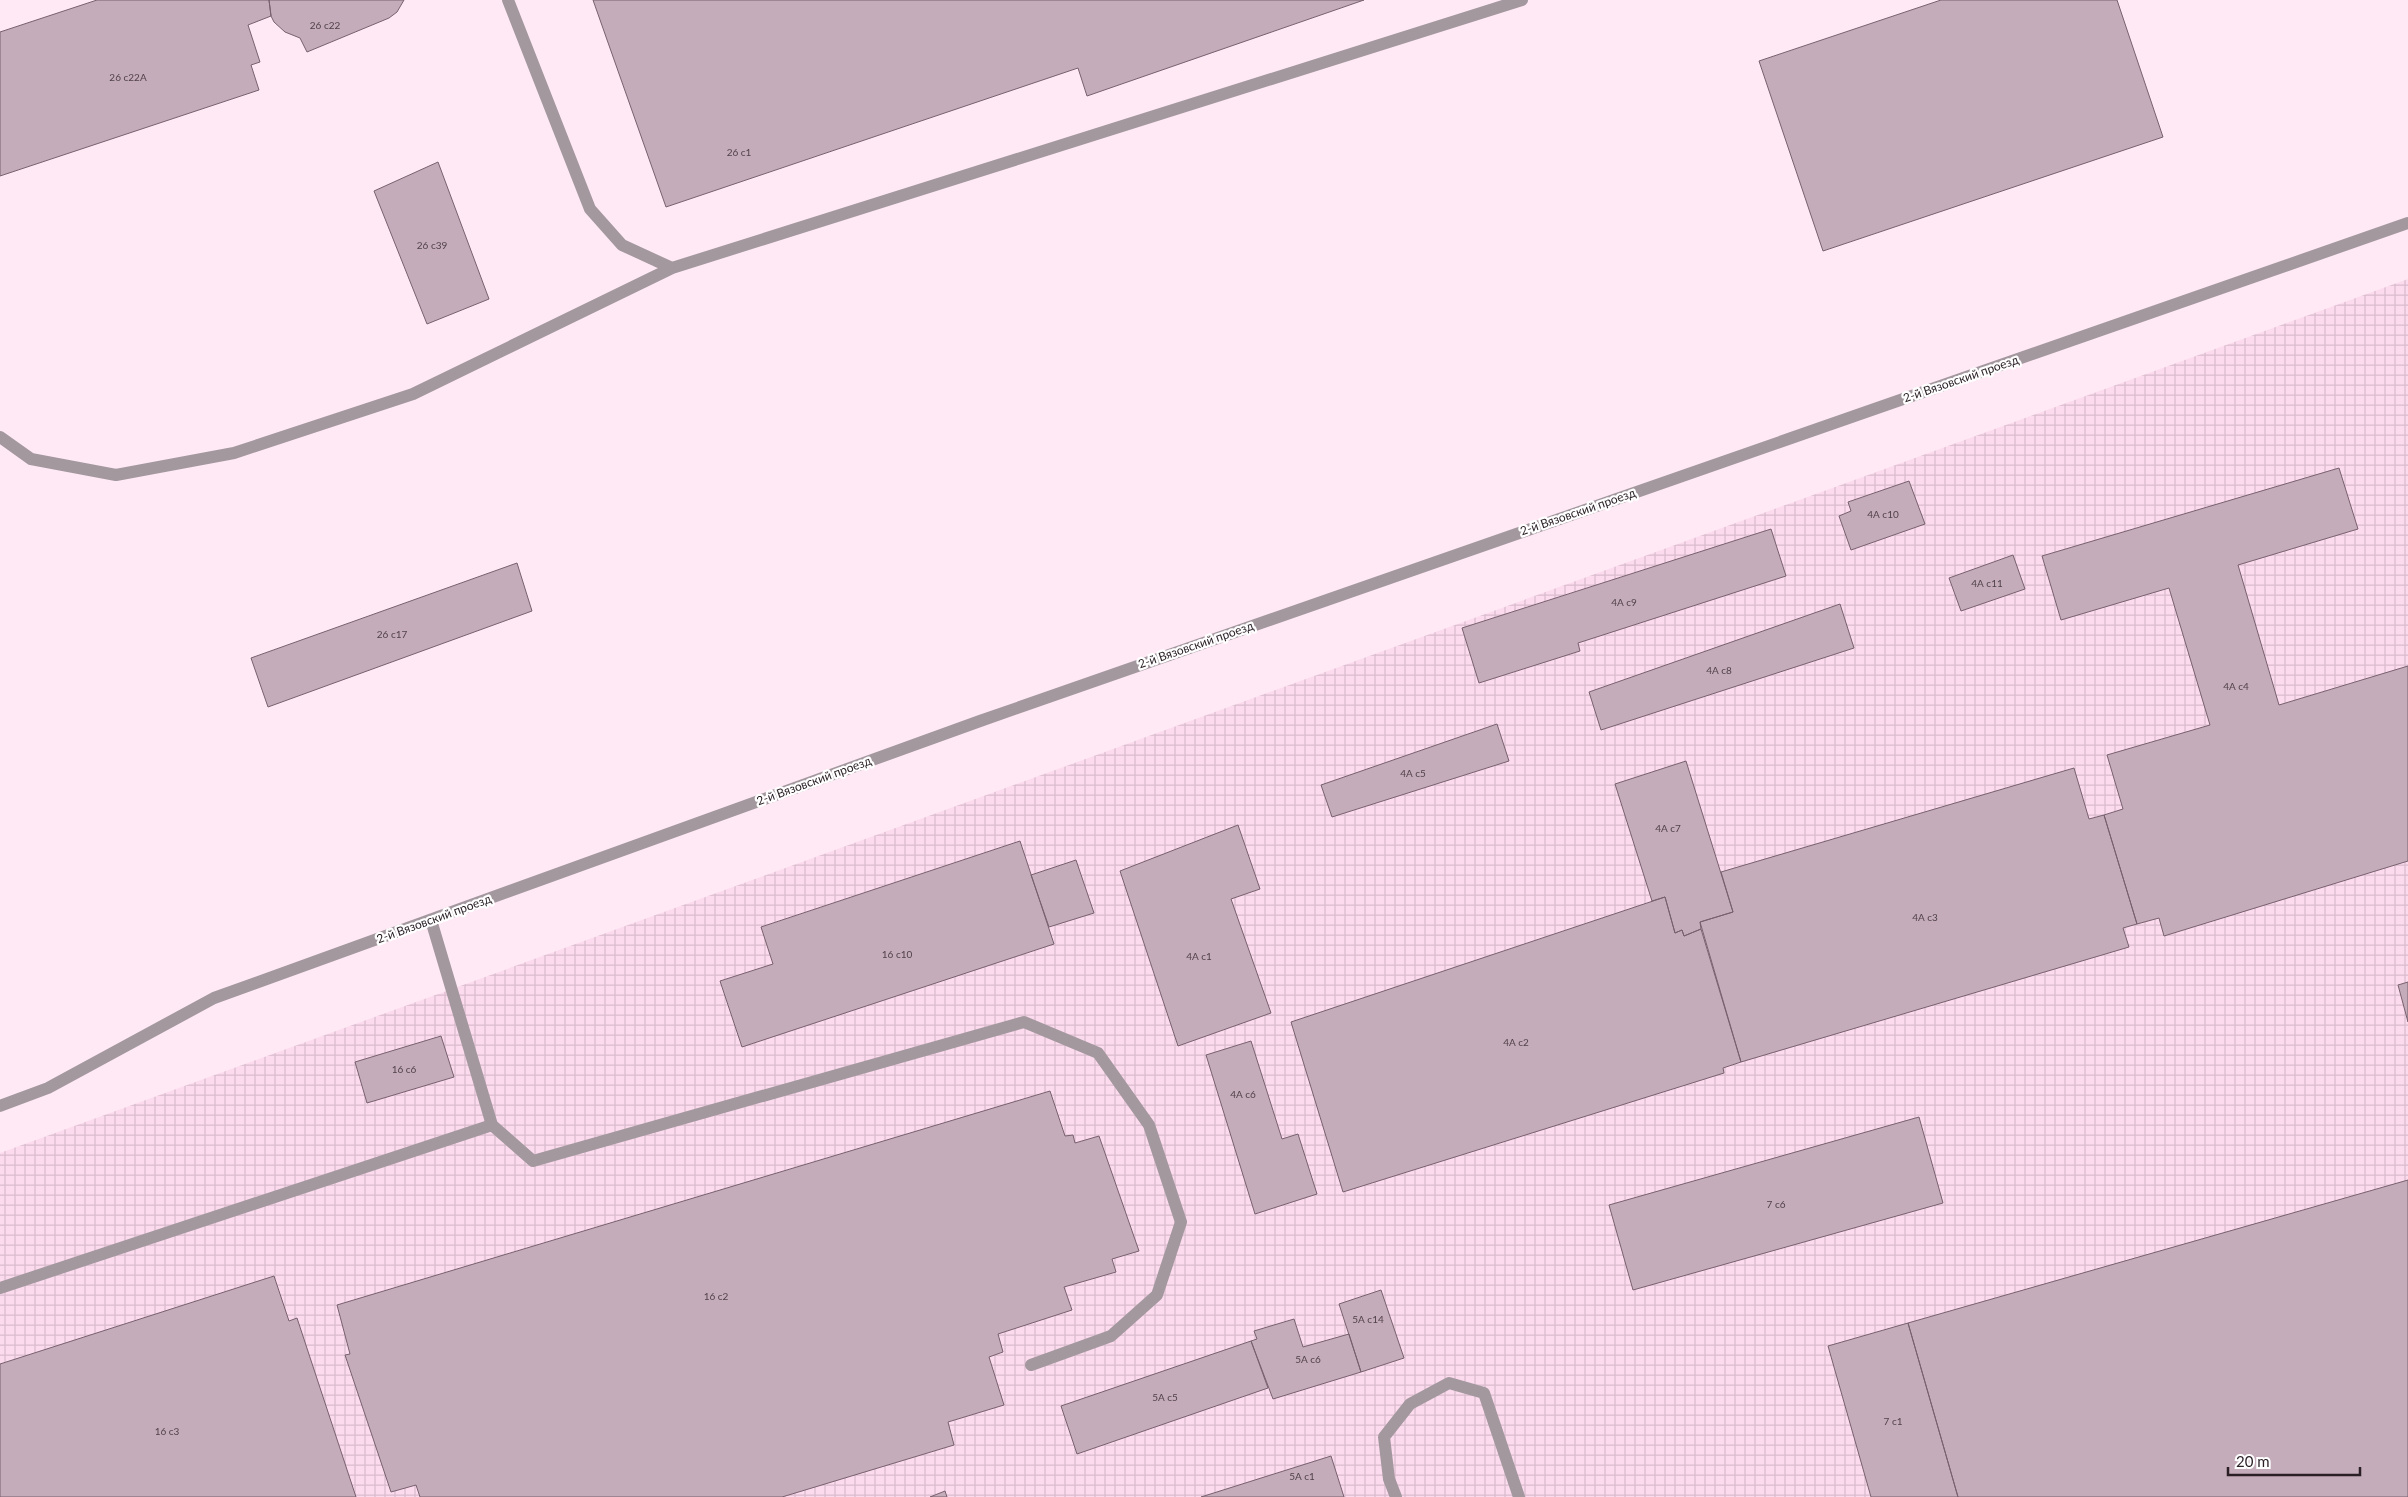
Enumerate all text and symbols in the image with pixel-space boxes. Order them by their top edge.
house number: 26 с22 [310,19,340,31]
house number: 26 с22А [109,71,147,83]
house number: 26 с1 [727,146,752,158]
house number: 26 с39 [417,239,447,251]
street label: 2-й Вязовский проезд [1901,352,2021,405]
street label: 2-й Вязовский проезд [1518,485,1638,538]
house number: 4А с10 [1867,508,1899,520]
house number: 4А с11 [1971,577,2003,589]
house number: 4А с9 [1611,596,1637,608]
street label: 2-й Вязовский проезд [1136,618,1256,671]
house number: 26 с17 [377,628,407,640]
house number: 4А с8 [1706,664,1732,676]
house number: 4А с4 [2223,680,2249,692]
street label: 2-й Вязовский проезд [754,753,874,808]
house number: 4А с5 [1400,767,1426,779]
house number: 4А с7 [1655,822,1681,834]
street label: 2-й Вязовский проезд [374,891,494,946]
house number: 4А с3 [1912,911,1938,923]
house number: 16 с10 [882,948,912,960]
house number: 4А с1 [1186,950,1212,962]
house number: 4А с2 [1503,1036,1529,1048]
house number: 16 с6 [392,1063,417,1075]
house number: 4А с6 [1230,1088,1256,1100]
house number: 7 с6 [1767,1198,1786,1210]
house number: 16 c2 [704,1290,729,1302]
house number: 5А с14 [1352,1313,1384,1325]
house number: 5А с6 [1295,1353,1321,1365]
house number: 5А с5 [1152,1391,1178,1403]
house number: 7 с1 [1884,1415,1903,1427]
house number: 16 с3 [155,1425,180,1437]
scale bar [2228,1444,2360,1476]
text: 20 m [2236,1452,2270,1470]
house number: 5А с1 [1289,1470,1315,1482]

